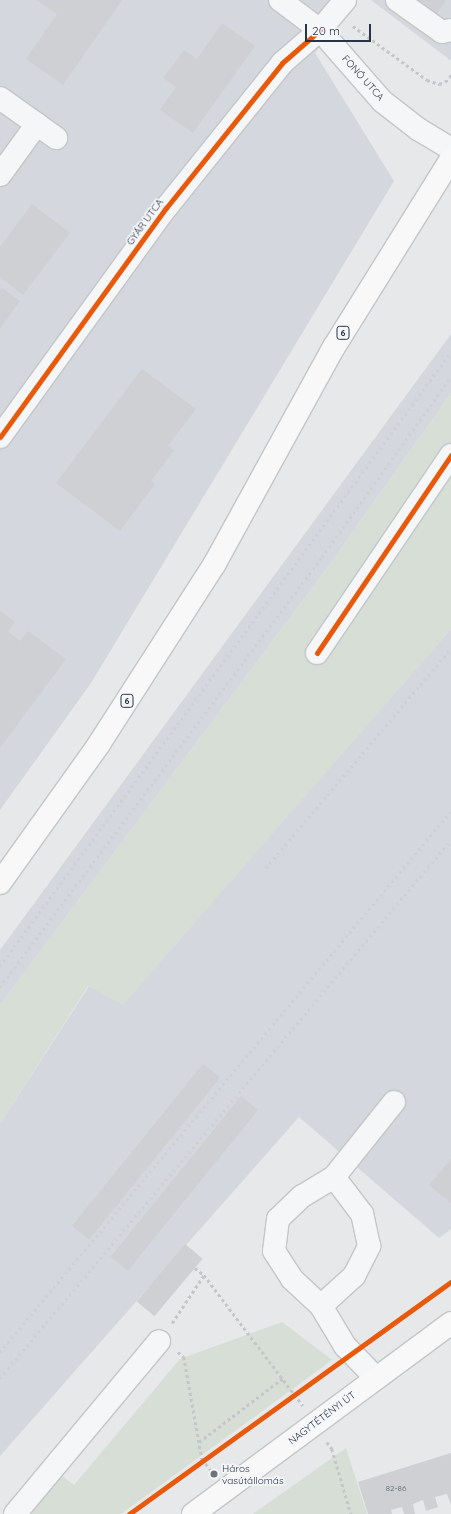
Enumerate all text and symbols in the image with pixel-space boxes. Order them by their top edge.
scale bar [307,16,373,42]
text: 20 m [312,23,340,38]
street label: FONÓ UTCA [340,53,386,103]
street label: GYÁR UTCA [124,197,166,247]
road number: 6 [336,326,350,340]
road number: 6 [120,694,134,708]
street label: NAGYTÉTÉNYI ÚT [286,1389,358,1447]
place label: Háros vasútállomás [222,1462,284,1486]
marker: Háros vasútállomás [209,1469,219,1479]
house number: 82-86 [386,1484,406,1494]

